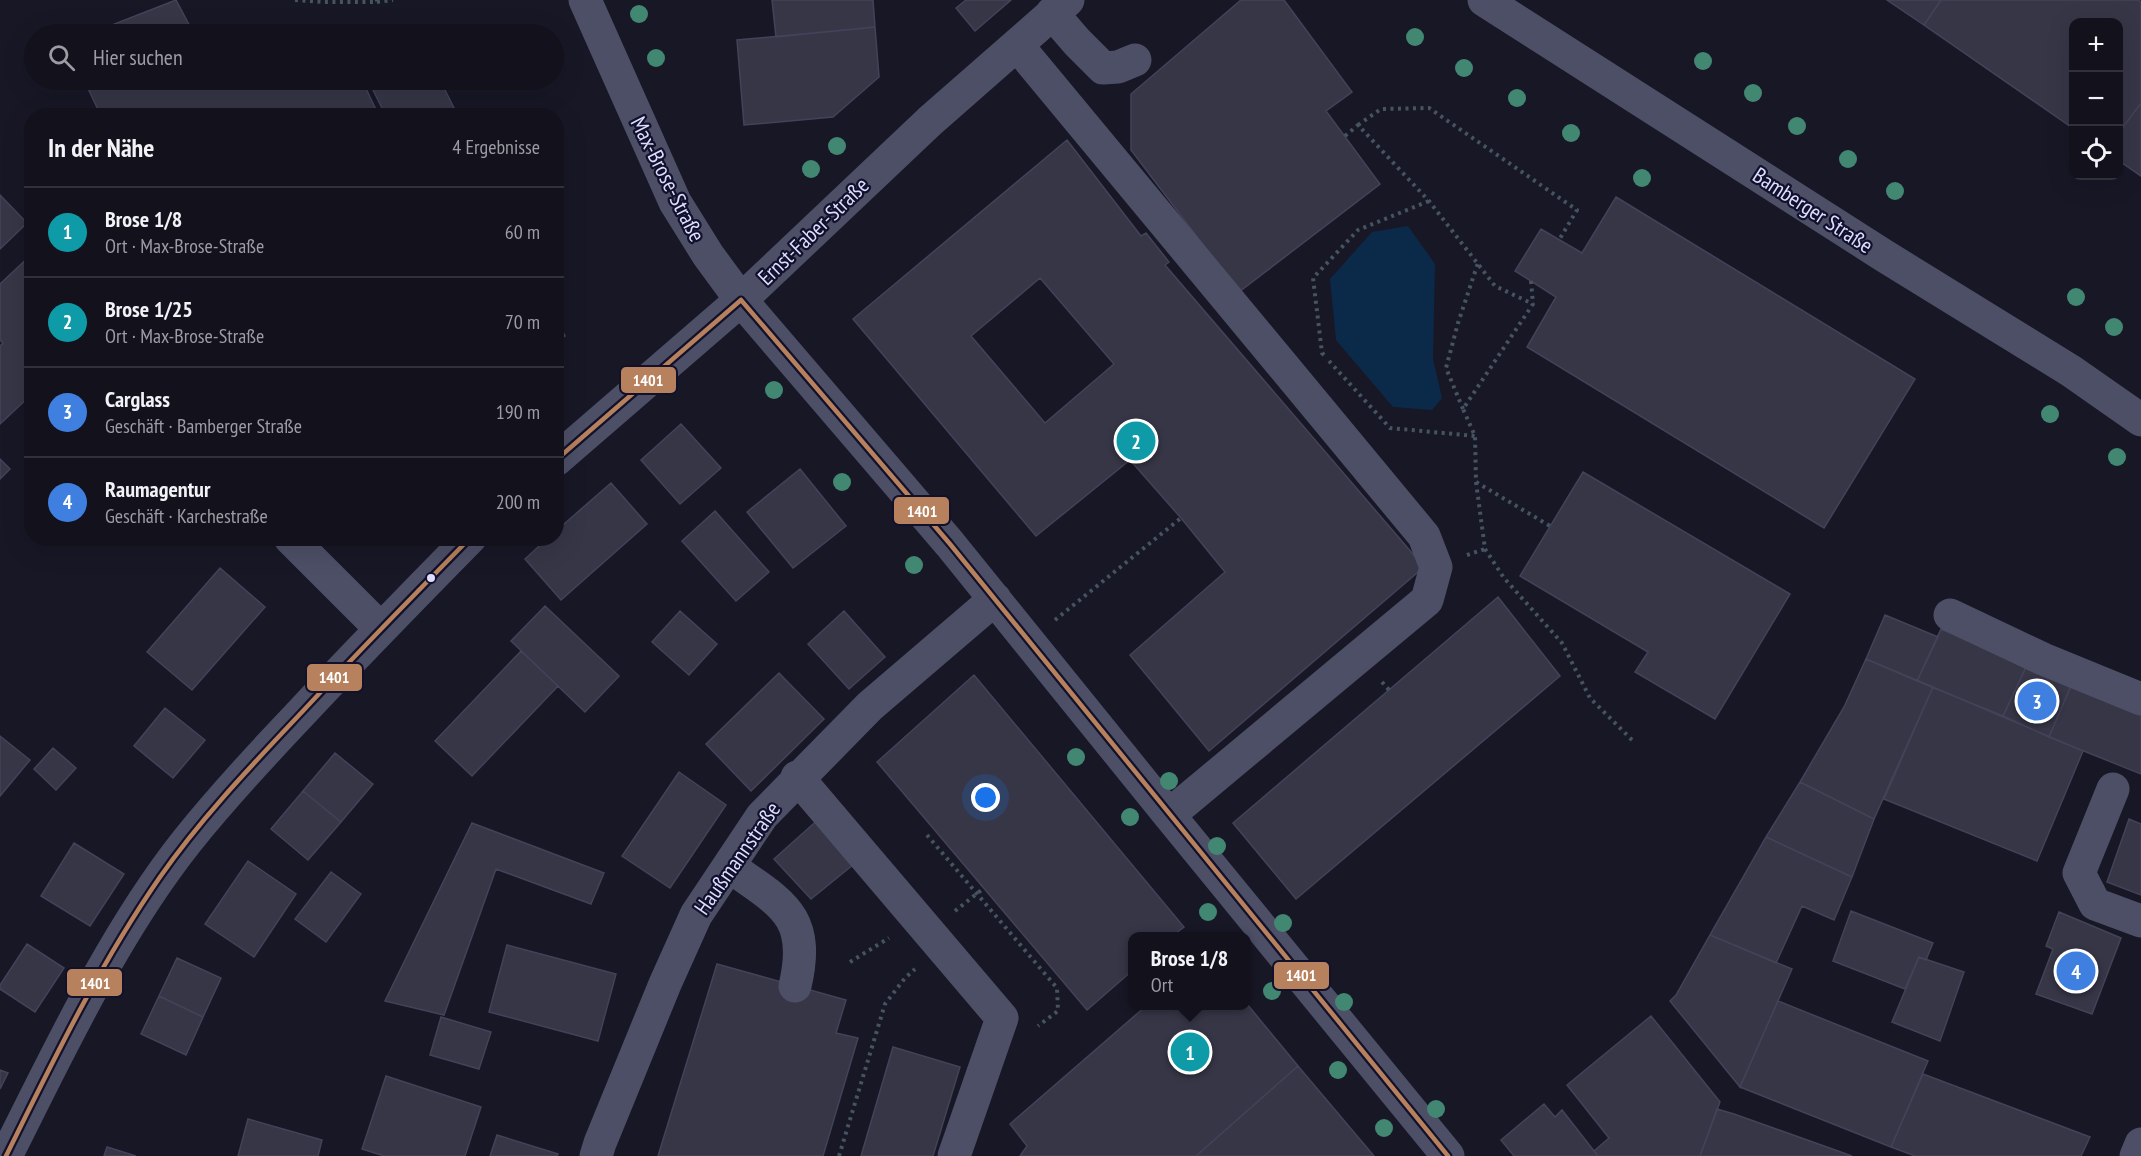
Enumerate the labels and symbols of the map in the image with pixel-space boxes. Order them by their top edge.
street label: Max-Brose-Straße [625,112,711,246]
street label: Bamberger Straße [1748,161,1878,259]
street label: Ernst-Faber-Straße [752,171,874,291]
line badge: 1401 [620,366,677,394]
text: 1401 [633,370,663,390]
pin: 2 [1116,418,1156,464]
line badge: 1401 [893,496,950,525]
text: 1401 [907,501,937,521]
unlabelled marker [425,572,437,584]
line badge: 1401 [306,663,363,692]
text: 1401 [319,667,349,687]
pin: 3 [2018,678,2056,724]
your location [971,783,1000,812]
street label: Haußmannstraße [688,796,786,920]
pin: 4 [2056,948,2096,994]
line badge: 1401 [1273,961,1330,990]
text: 1401 [1286,965,1316,985]
line badge: 1401 [66,968,123,997]
text: 1401 [80,973,110,993]
pin: 1 [1170,1030,1210,1074]

